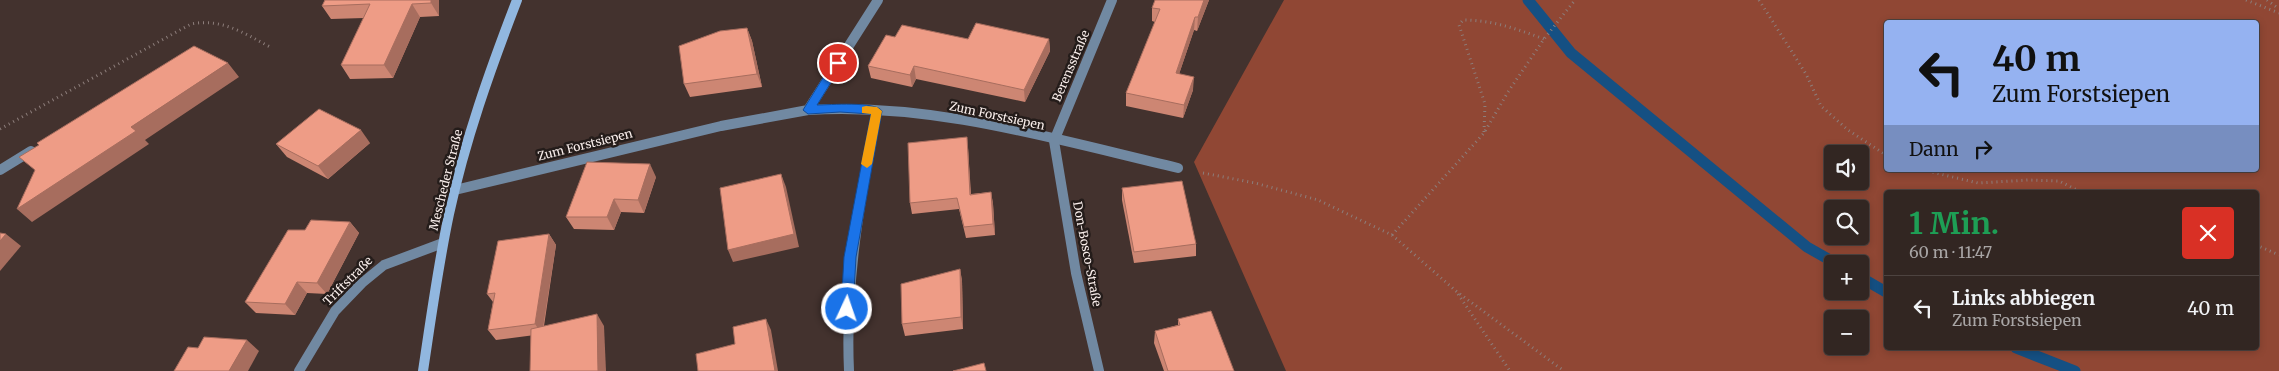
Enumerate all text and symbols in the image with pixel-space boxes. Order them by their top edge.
street label: Berensstraße [1049,28,1092,104]
text: 40 m [1992,37,2080,81]
icon: left [1909,40,1974,105]
pin [817,42,859,84]
icon: arrive [824,49,852,77]
text: Zum Forstsiepen [1992,80,2170,108]
street label: Zum Forstsiepen [948,98,1046,133]
street label: Zum Forstsiepen [536,125,634,164]
street label: Mescheder Straße [426,128,465,232]
icon: right [1969,135,1997,163]
text: Dann [1909,137,1959,161]
map controls [1824,145,1869,355]
button: sound [1824,145,1869,190]
street label: Don-Bosco-Straße [1070,200,1105,308]
button: search [1824,200,1869,245]
text: 1 Min. [1909,204,1999,242]
button: close [2182,207,2234,259]
text: 60 m · 11:47 [1909,242,1992,262]
street label: Triftstraße [320,253,375,308]
button: + [1824,255,1869,300]
position arrow [820,282,872,334]
text: Links abbiegen [1952,286,2095,310]
icon: left [1909,294,1937,322]
text: 40 m [2187,296,2234,320]
button: − [1824,310,1869,355]
text: Zum Forstsiepen [1952,310,2082,330]

